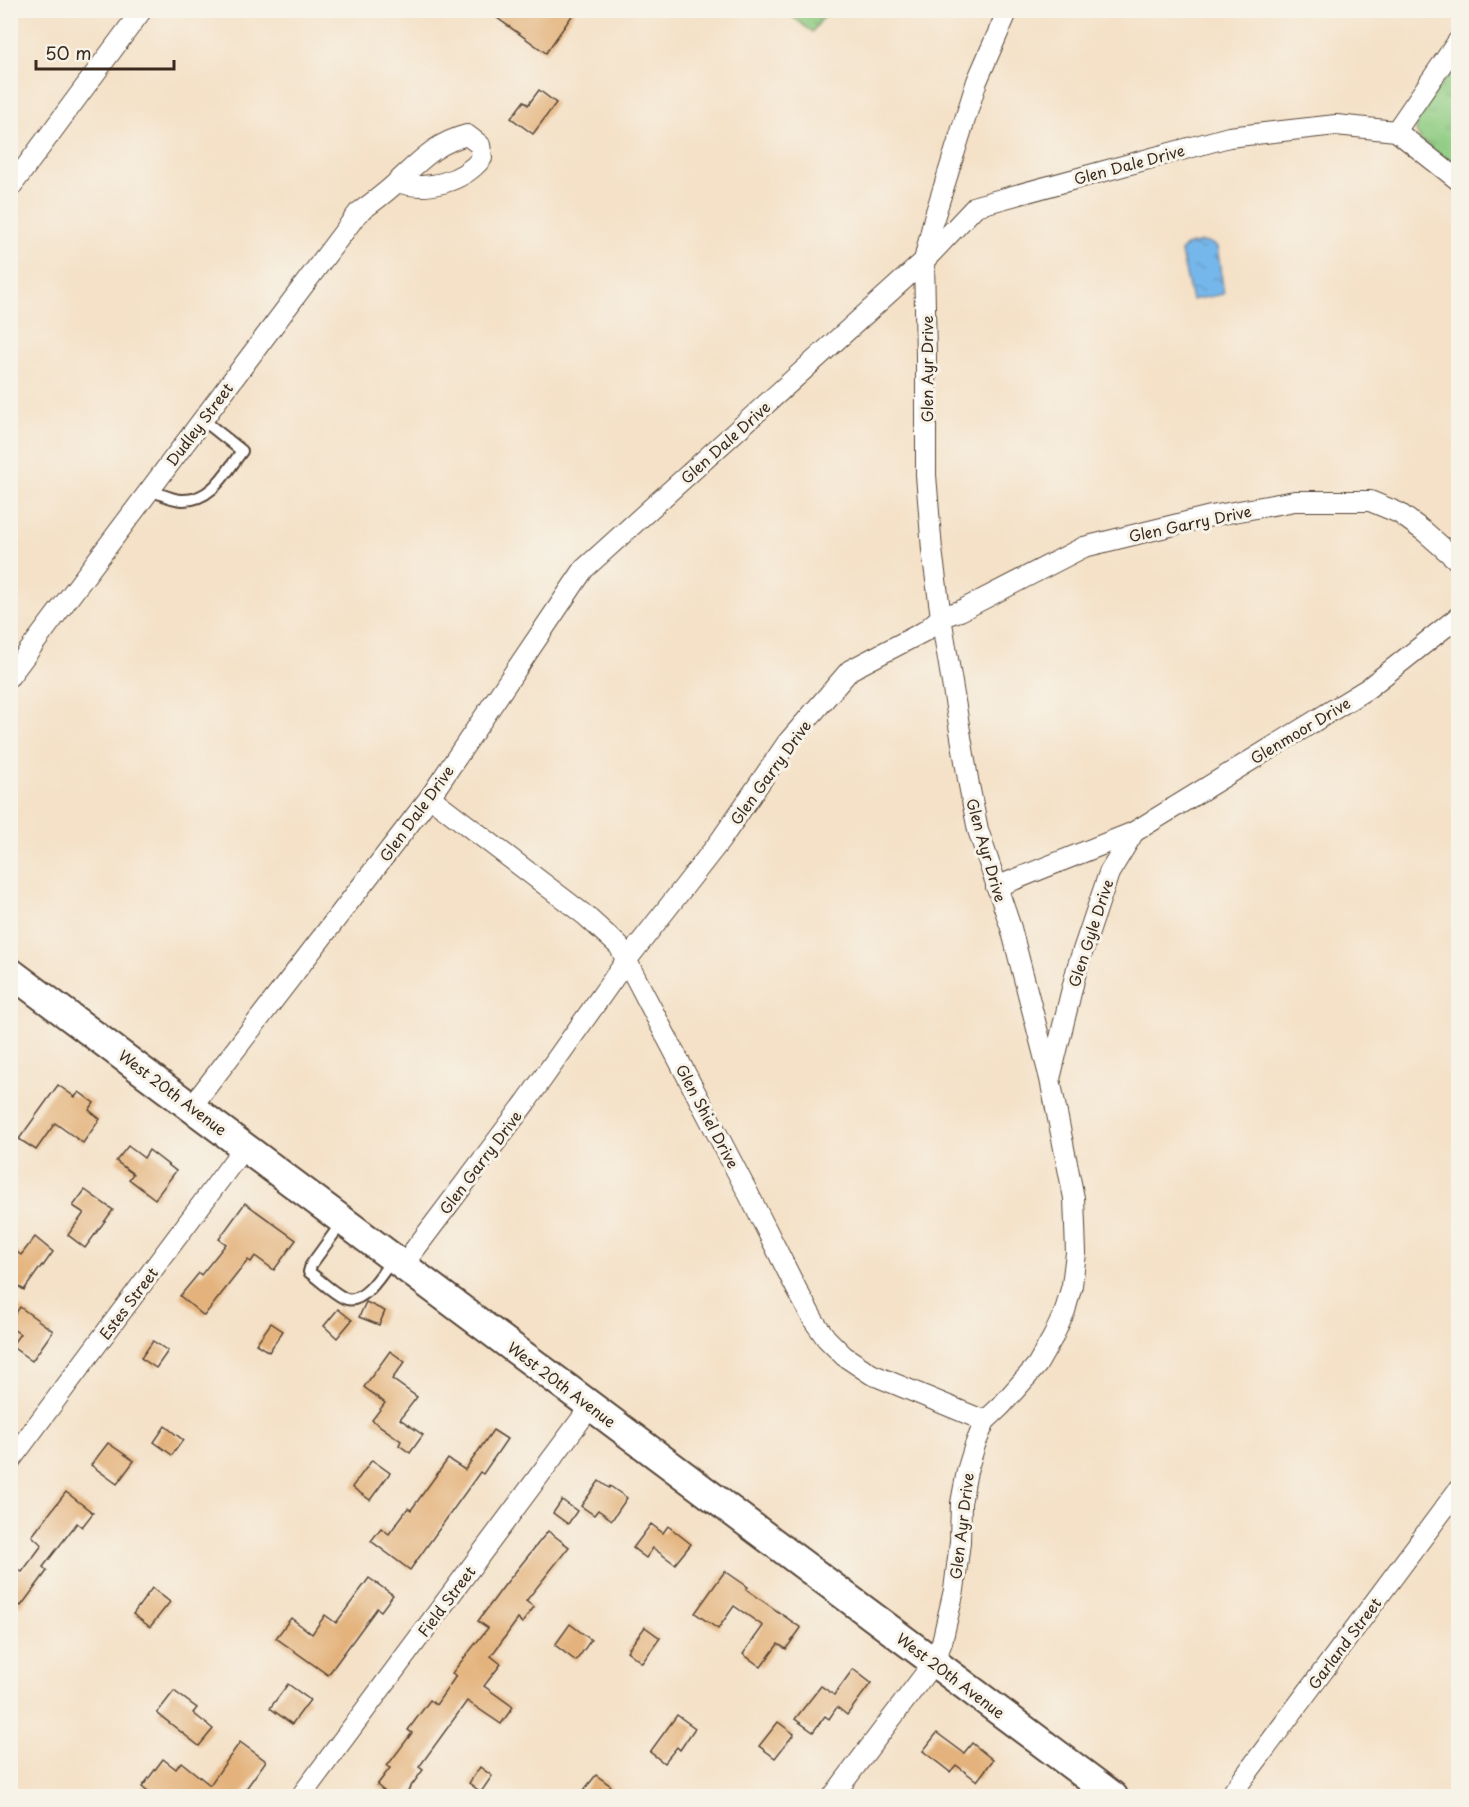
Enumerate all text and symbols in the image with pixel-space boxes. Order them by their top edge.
scale bar [36,33,174,71]
text: 50 m [45,39,92,66]
street label: Glen Dale Drive [1071,138,1187,190]
street label: Glen Ayr Drive [915,315,938,423]
street label: Dudley Street [160,377,238,471]
street label: Glen Dale Drive [675,395,775,489]
street label: Glen Garry Drive [1127,499,1253,547]
street label: Glenmoor Drive [1246,691,1354,769]
street label: Glen Garry Drive [724,715,816,829]
street label: Glen Dale Drive [373,760,459,866]
street label: Glen Ayr Drive [961,795,1013,905]
street label: Glen Gyle Drive [1062,876,1118,990]
street label: West 20th Avenue [114,1044,232,1140]
street label: Glen Shiel Drive [671,1060,745,1172]
street label: Glen Garry Drive [433,1105,527,1219]
street label: Estes Street [93,1262,163,1344]
street label: West 20th Avenue [503,1336,621,1432]
street label: Glen Ayr Drive [943,1471,979,1581]
street label: Field Street [412,1561,480,1641]
street label: Garland Street [1302,1592,1386,1694]
street label: West 20th Avenue [892,1627,1010,1723]

